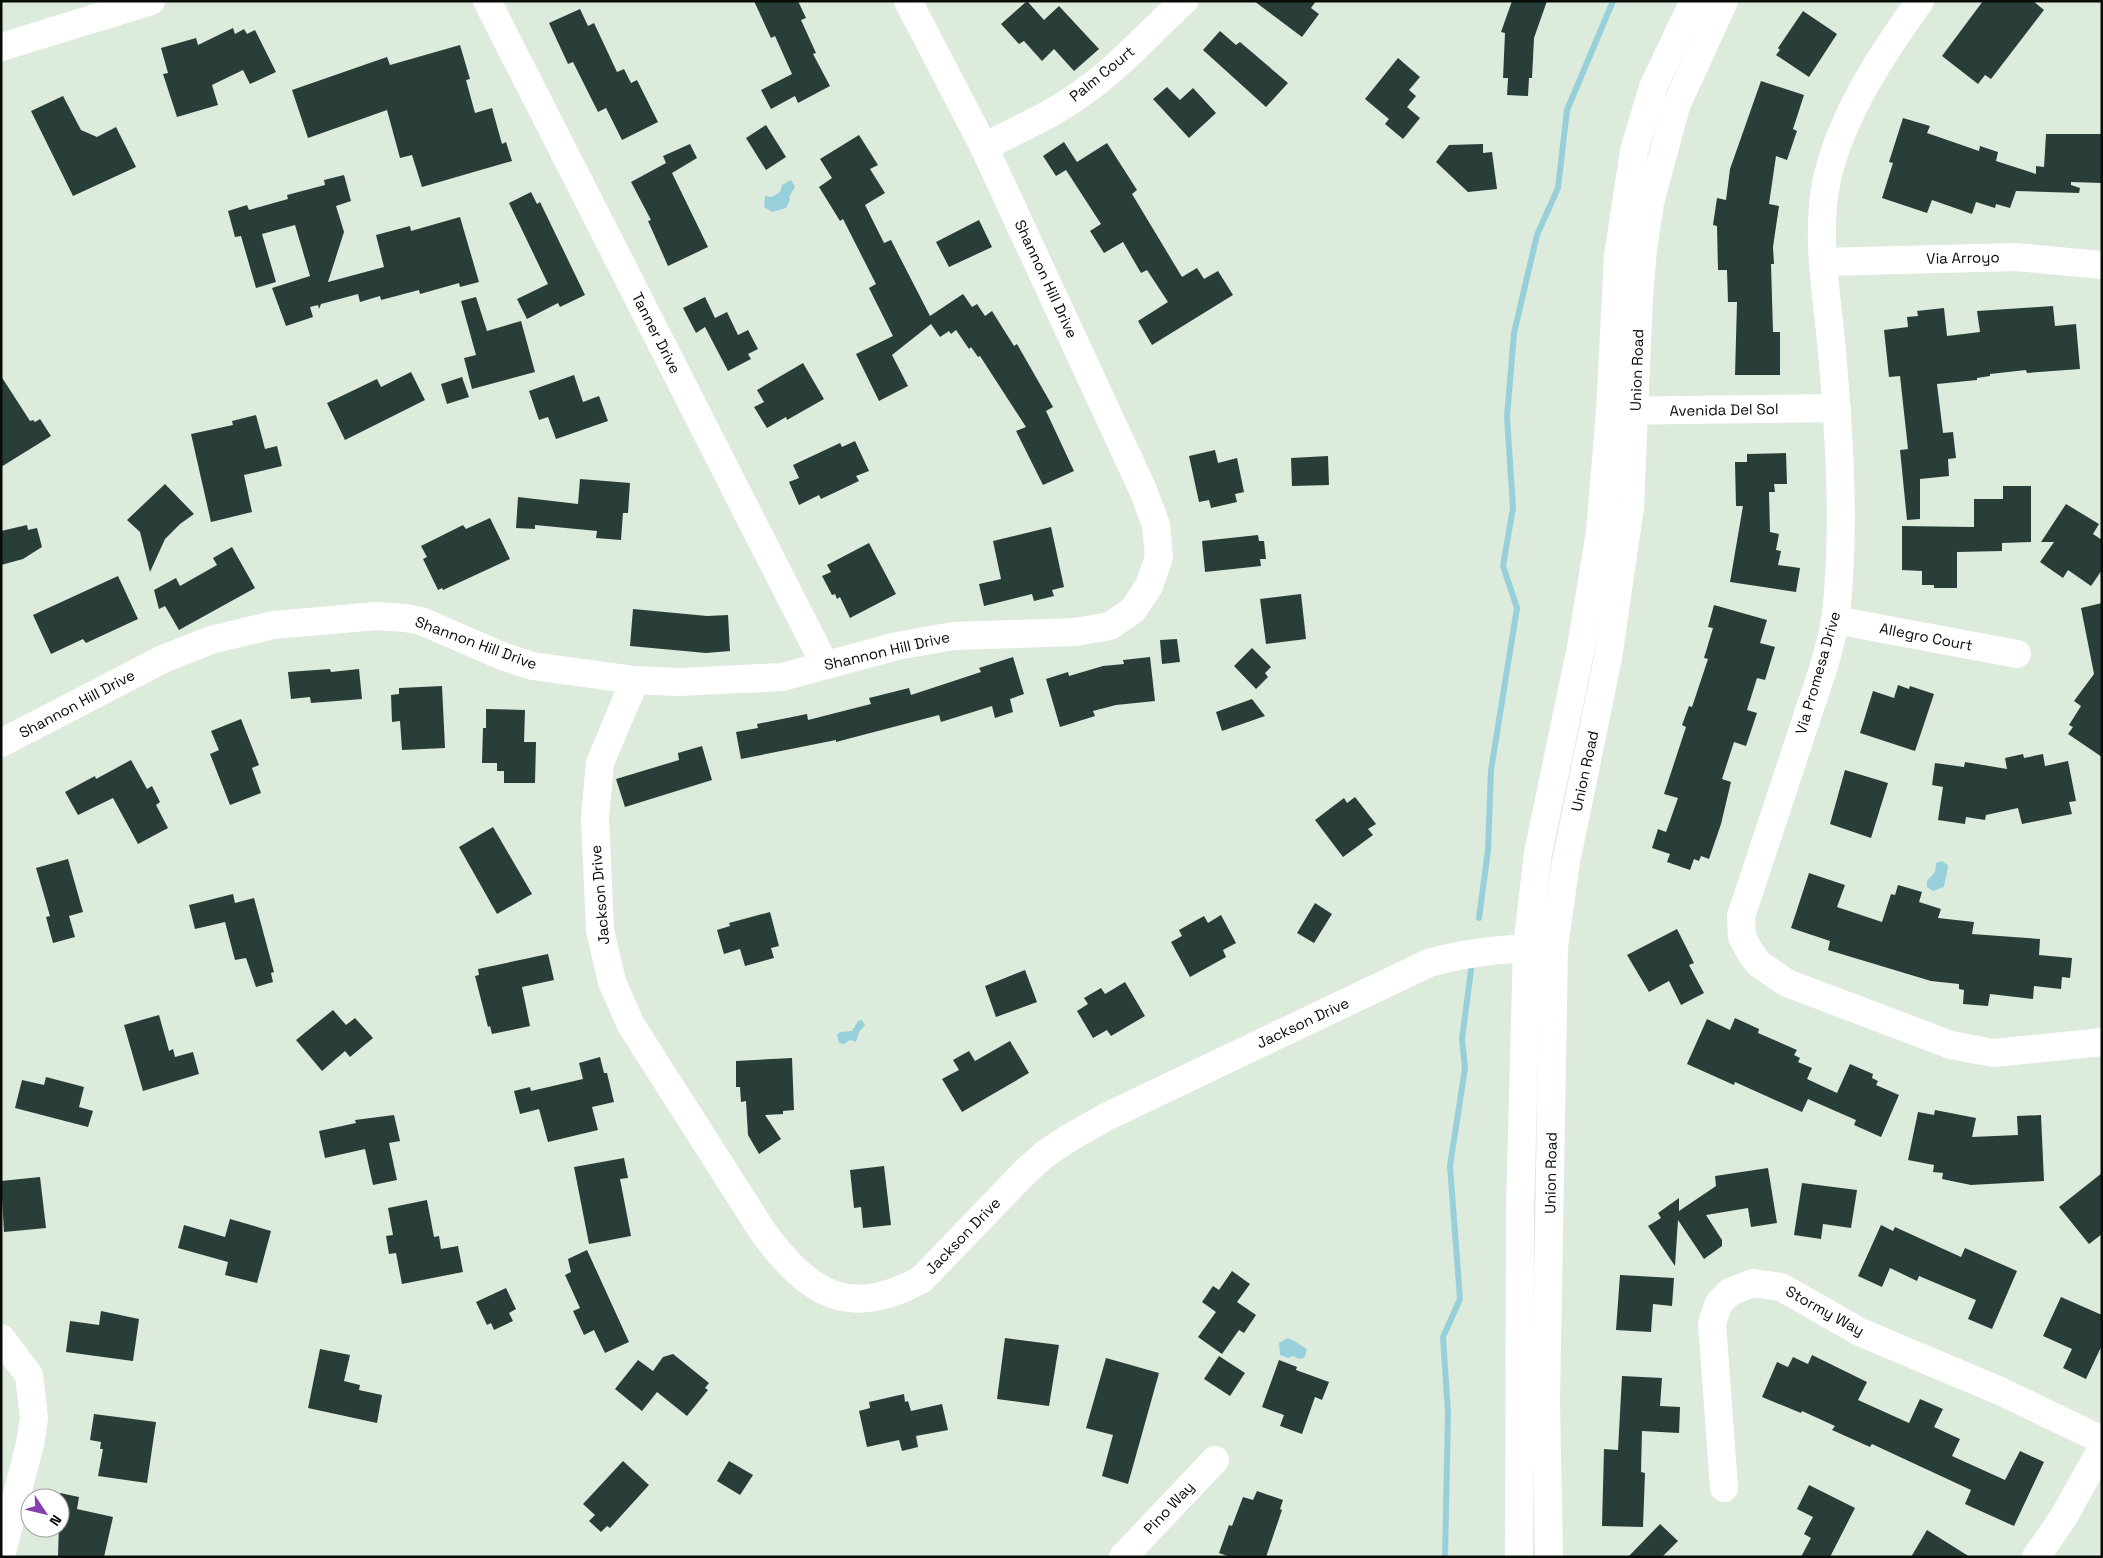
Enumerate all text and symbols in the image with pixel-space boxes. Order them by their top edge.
street label: Palm Court [1065,41,1138,106]
street label: Shannon Hill Drive [1011,217,1082,341]
street label: Via Arroyo [1926,247,2000,268]
street label: Tanner Drive [628,289,685,377]
street label: Union Road [1626,329,1647,411]
street label: Avenida Del Sol [1669,399,1779,420]
street label: Via Promesa Drive [1791,609,1844,737]
street label: Shannon Hill Drive [413,612,540,673]
street label: Allegro Court [1878,618,1974,655]
street label: Shannon Hill Drive [822,627,952,674]
street label: Shannon Hill Drive [16,665,138,742]
street label: Union Road [1567,729,1602,813]
street label: Jackson Drive [586,844,613,946]
street label: Jackson Drive [1253,993,1352,1052]
street label: Union Road [1540,1132,1561,1214]
street label: Jackson Drive [921,1193,1004,1278]
street label: Stormy Way [1783,1281,1868,1340]
street label: Pino Way [1139,1477,1198,1538]
north arrow [20,1488,70,1538]
text: N [46,1511,66,1529]

